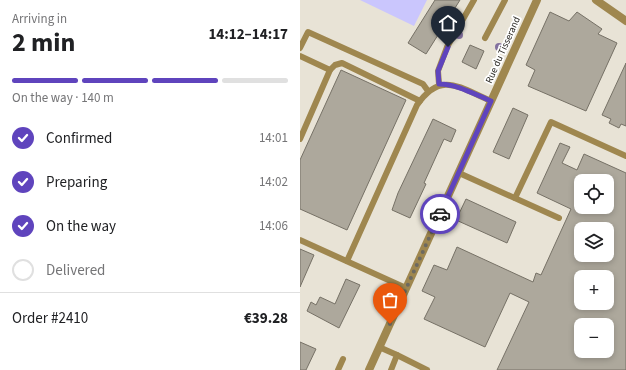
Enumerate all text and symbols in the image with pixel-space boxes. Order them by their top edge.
pin [431,6,465,47]
text: Arriving in [12,10,67,28]
icon: home [437,12,459,34]
street label: Rue du Tisserand [482,14,524,86]
text: 2 min [12,24,75,61]
text: 14:12–14:17 [208,24,288,45]
text: On the way · 140 m [12,89,114,107]
icon: check [12,127,34,149]
text: Confirmed [46,128,112,149]
text: 14:01 [259,129,288,147]
icon: check [12,171,34,193]
text: Preparing [46,172,107,193]
text: 14:02 [259,173,288,191]
map controls [574,174,614,358]
button: locate [574,174,614,214]
courier [420,194,460,234]
icon: car [429,203,451,225]
icon: check [12,215,34,237]
text: On the way [46,216,116,237]
text: 14:06 [259,217,288,235]
button: layers [574,222,614,262]
text: Delivered [46,260,105,281]
button: + [574,270,614,310]
pin [373,283,407,324]
icon: bag [379,289,401,311]
text: Order #2410 [12,308,88,329]
text: €39.28 [244,308,288,329]
button: − [574,318,614,358]

